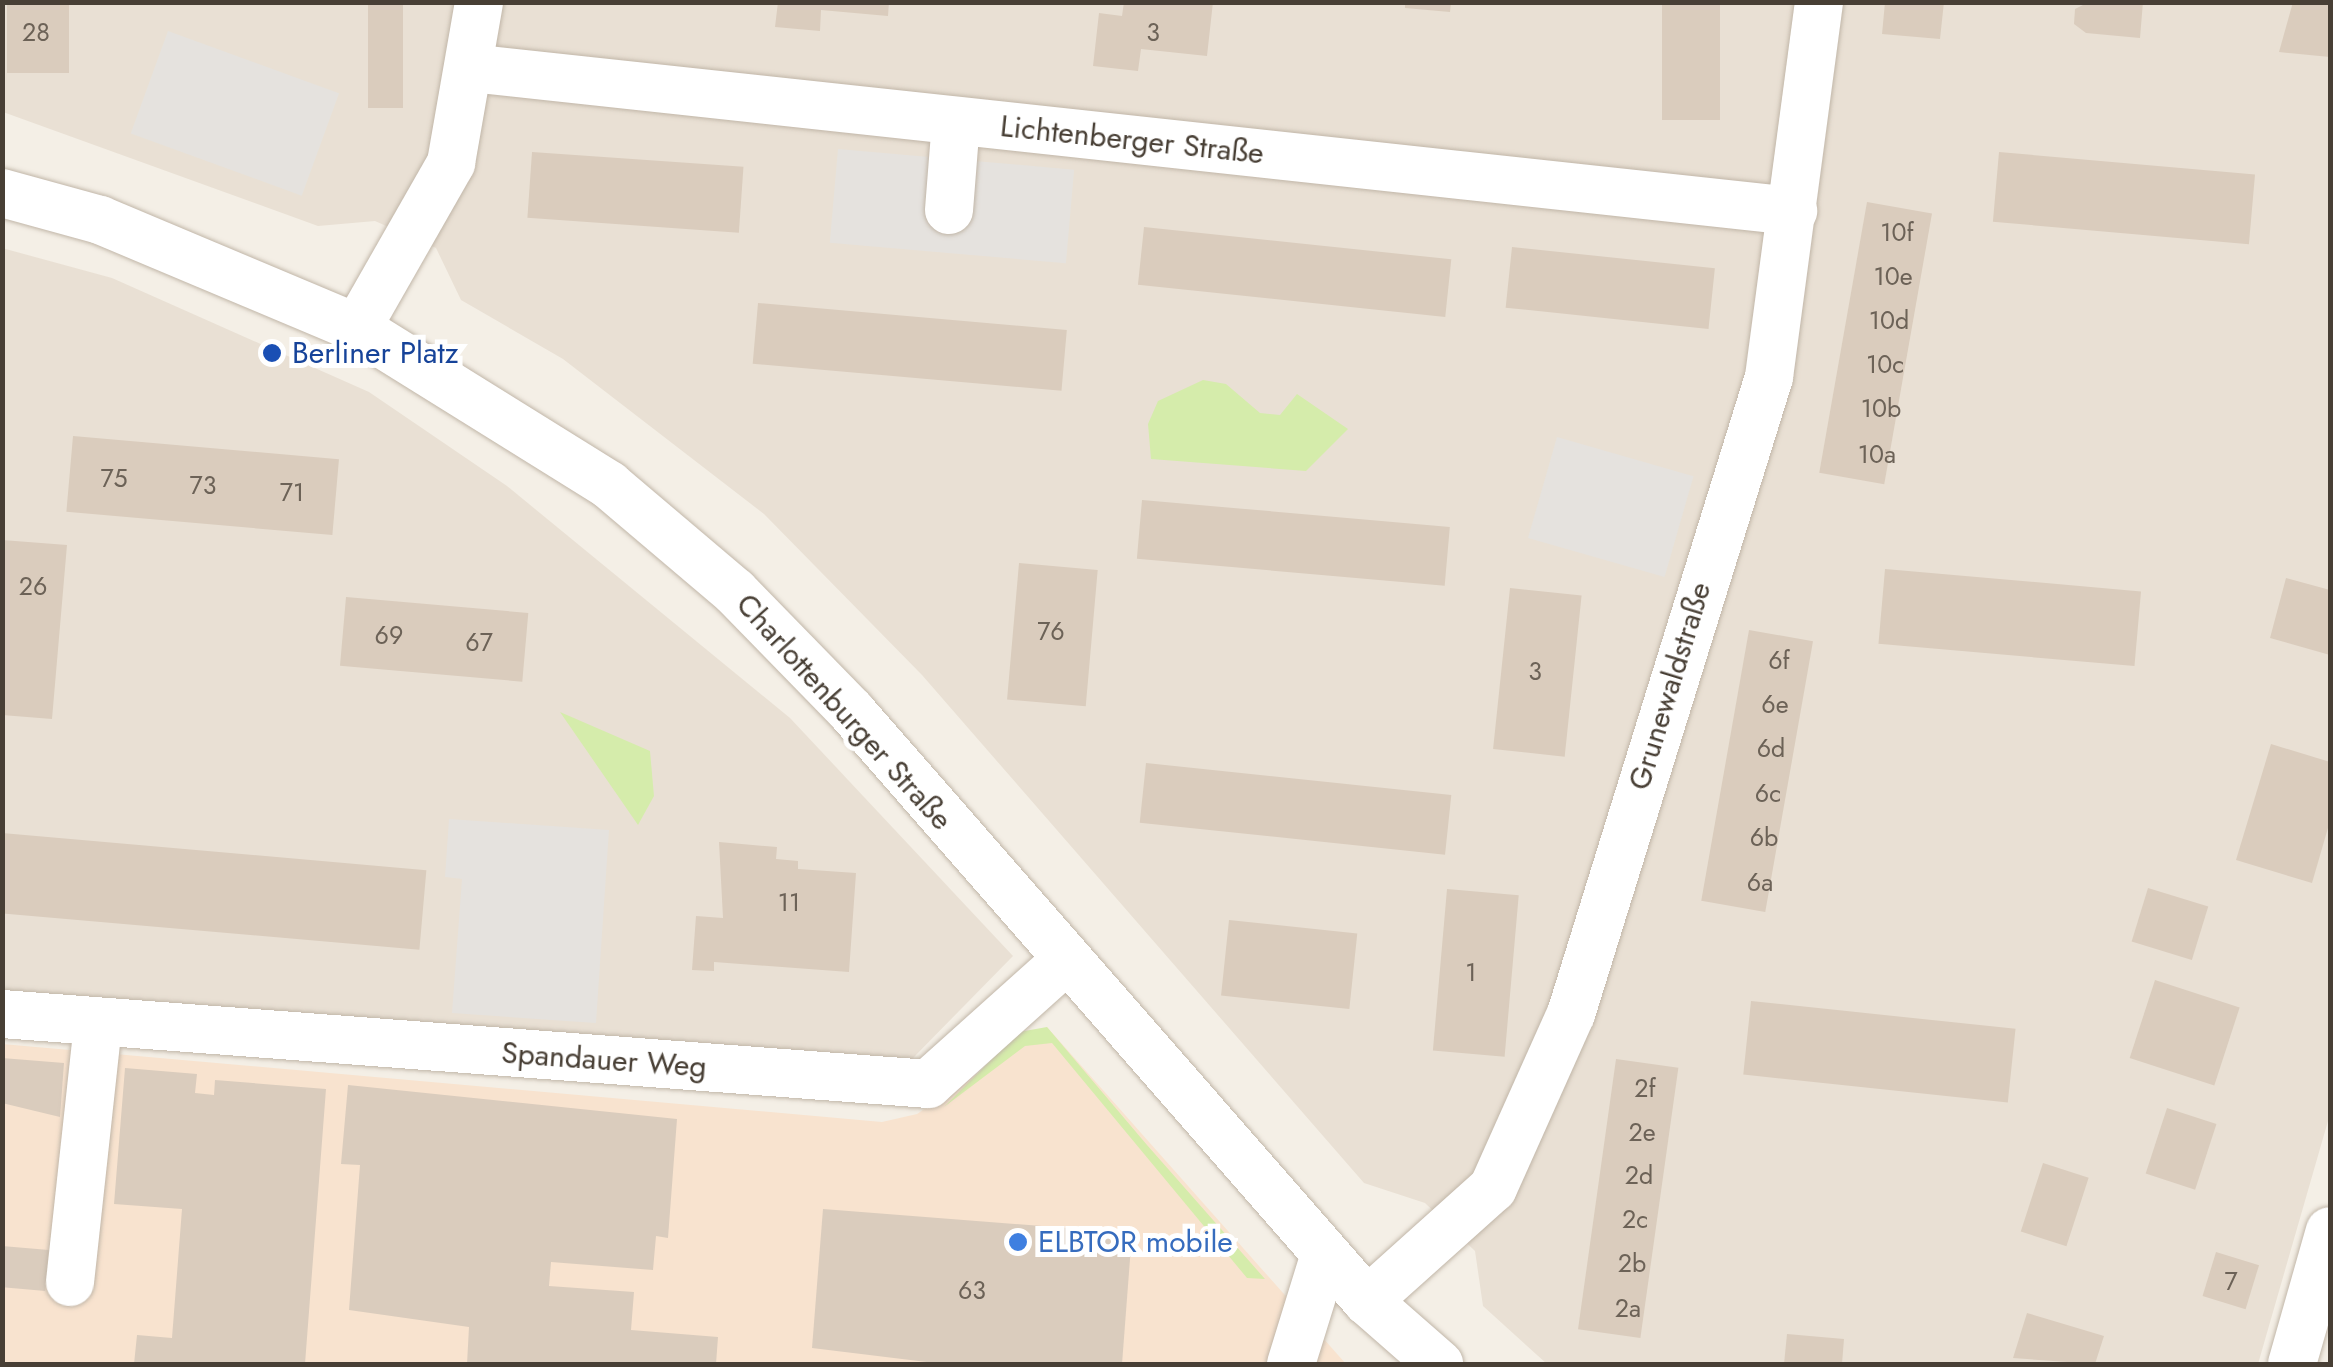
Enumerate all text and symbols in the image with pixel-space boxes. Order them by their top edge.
house number: 28 [22,17,50,47]
house number: 3 [1146,17,1160,47]
street label: Lichtenberger Straße [998,108,1266,172]
house number: 10f [1880,217,1914,247]
house number: 10e [1873,261,1913,291]
house number: 10d [1869,305,1909,335]
place label: Berliner Platz [292,335,458,371]
marker: Berliner Platz [261,342,283,364]
house number: 10c [1866,349,1904,379]
house number: 10b [1861,393,1901,423]
house number: 10a [1858,439,1896,469]
house number: 75 [100,463,128,493]
house number: 73 [190,470,216,500]
house number: 71 [280,477,304,507]
house number: 26 [19,571,47,601]
street label: Grunewaldstraße [1621,578,1719,794]
street label: Charlottenburger Straße [729,587,959,837]
house number: 76 [1037,616,1065,646]
house number: 69 [375,620,403,650]
house number: 67 [465,627,493,657]
house number: 6f [1768,645,1790,675]
house number: 3 [1528,656,1542,686]
house number: 6e [1761,689,1789,719]
house number: 6d [1757,733,1785,763]
house number: 6c [1755,778,1781,808]
house number: 6b [1750,822,1778,852]
house number: 6a [1747,867,1773,897]
house number: 11 [778,887,800,917]
house number: 1 [1465,957,1477,987]
street label: Spandauer Weg [500,1035,708,1085]
house number: 2f [1634,1073,1656,1103]
house number: 2e [1628,1117,1656,1147]
house number: 2d [1625,1160,1653,1190]
house number: 2c [1622,1204,1648,1234]
place label: ELBTOR mobile [1038,1224,1233,1260]
marker: ELBTOR mobile [1007,1231,1029,1253]
house number: 2b [1618,1248,1646,1278]
house number: 7 [2224,1266,2238,1296]
house number: 63 [958,1275,986,1305]
house number: 2a [1615,1293,1641,1323]

